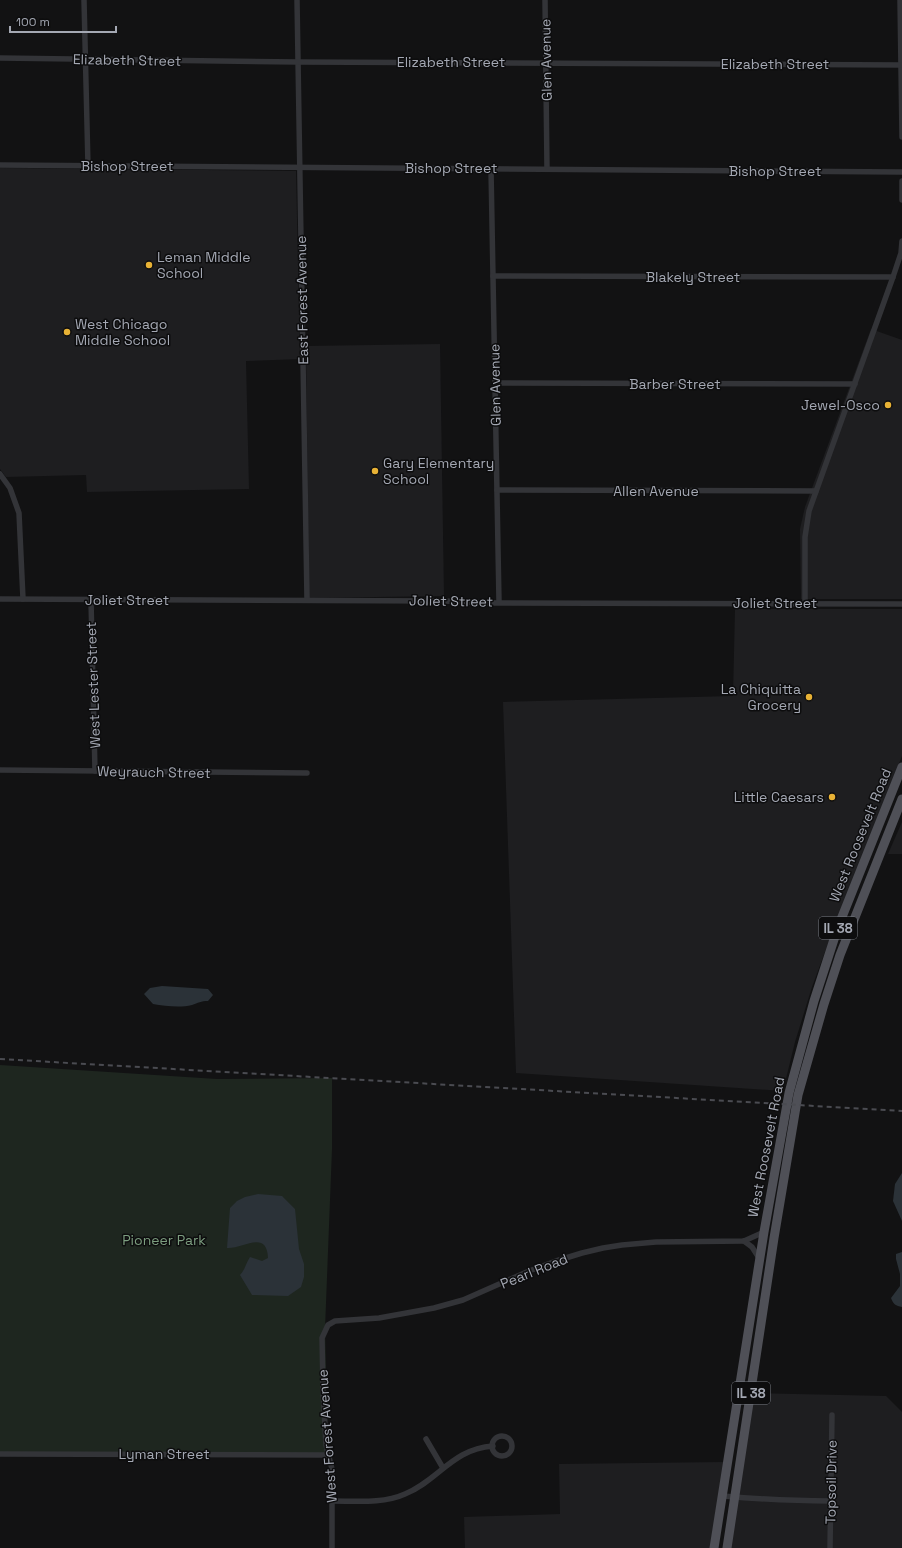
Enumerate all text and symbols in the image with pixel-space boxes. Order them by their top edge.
scale bar [10,8,116,34]
text: 100 m [16,14,50,30]
street label: Glen Avenue [536,19,556,101]
street label: Elizabeth Street [73,50,181,70]
street label: Elizabeth Street [397,53,505,71]
street label: Elizabeth Street [721,55,829,73]
street label: Bishop Street [81,157,173,175]
street label: Bishop Street [405,159,497,177]
street label: Bishop Street [729,162,821,180]
street label: East Forest Avenue [292,235,312,365]
place label: Leman Middle School [157,248,250,282]
marker: Leman Middle School [144,260,154,270]
street label: Blakely Street [646,268,740,286]
place label: West Chicago Middle School [75,315,170,349]
marker: West Chicago Middle School [62,327,72,337]
street label: Glen Avenue [485,344,505,426]
street label: Barber Street [629,375,721,393]
place label: Jewel-Osco [801,396,880,414]
marker: Jewel-Osco [883,400,893,410]
place label: Gary Elementary School [383,454,494,488]
marker: Gary Elementary School [370,466,380,476]
street label: Allen Avenue [613,482,699,500]
street label: Joliet Street [85,591,169,609]
street label: Joliet Street [409,591,493,611]
street label: Joliet Street [733,594,817,612]
street label: West Lester Street [82,621,104,749]
place label: La Chiquitta Grocery [721,680,801,714]
marker: La Chiquitta Grocery [804,692,814,702]
street label: Weyrauch Street [97,762,211,782]
street label: West Roosevelt Road [825,766,895,904]
place label: Little Caesars [734,788,824,806]
marker: Little Caesars [827,792,837,802]
road number: IL 38 [819,917,857,939]
street label: West Roosevelt Road [744,1075,788,1219]
park label: Pioneer Park [122,1231,206,1249]
street label: Pearl Road [498,1249,570,1293]
street label: West Forest Avenue [313,1369,341,1503]
road number: IL 38 [732,1382,770,1404]
street label: Topsoil Drive [821,1440,841,1524]
street label: Lyman Street [118,1445,210,1463]

